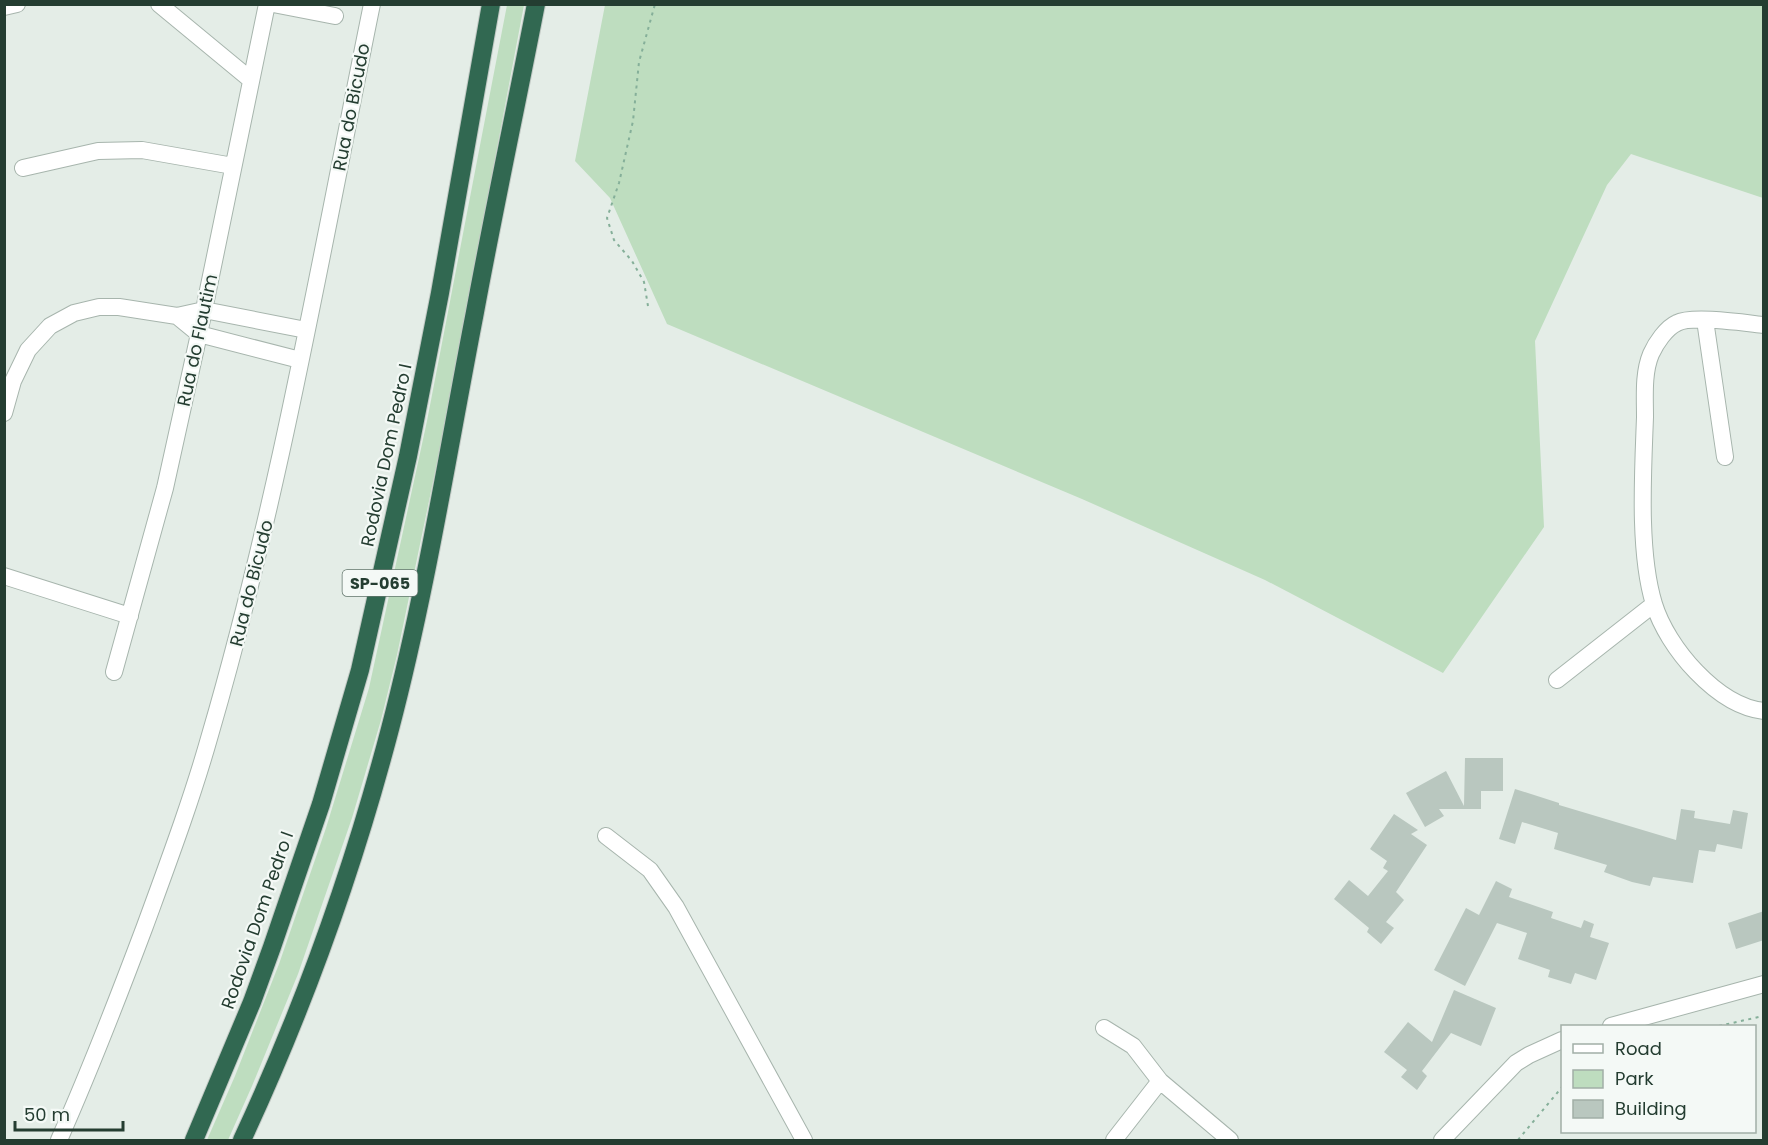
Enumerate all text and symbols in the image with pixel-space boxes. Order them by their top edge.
street label: Rua do Bicudo [326,41,376,173]
street label: Rua do Flautim [171,272,223,408]
street label: Rodovia Dom Pedro I [354,361,418,549]
street label: Rua do Bicudo [223,517,279,649]
road number: SP-065 [342,570,418,596]
street label: Rodovia Dom Pedro I [215,828,299,1012]
legend [1561,1025,1756,1133]
text: Road [1615,1036,1662,1061]
text: Park [1615,1066,1654,1091]
scale bar [15,1094,123,1132]
text: Building [1615,1096,1687,1121]
text: 50 m [24,1102,70,1127]

